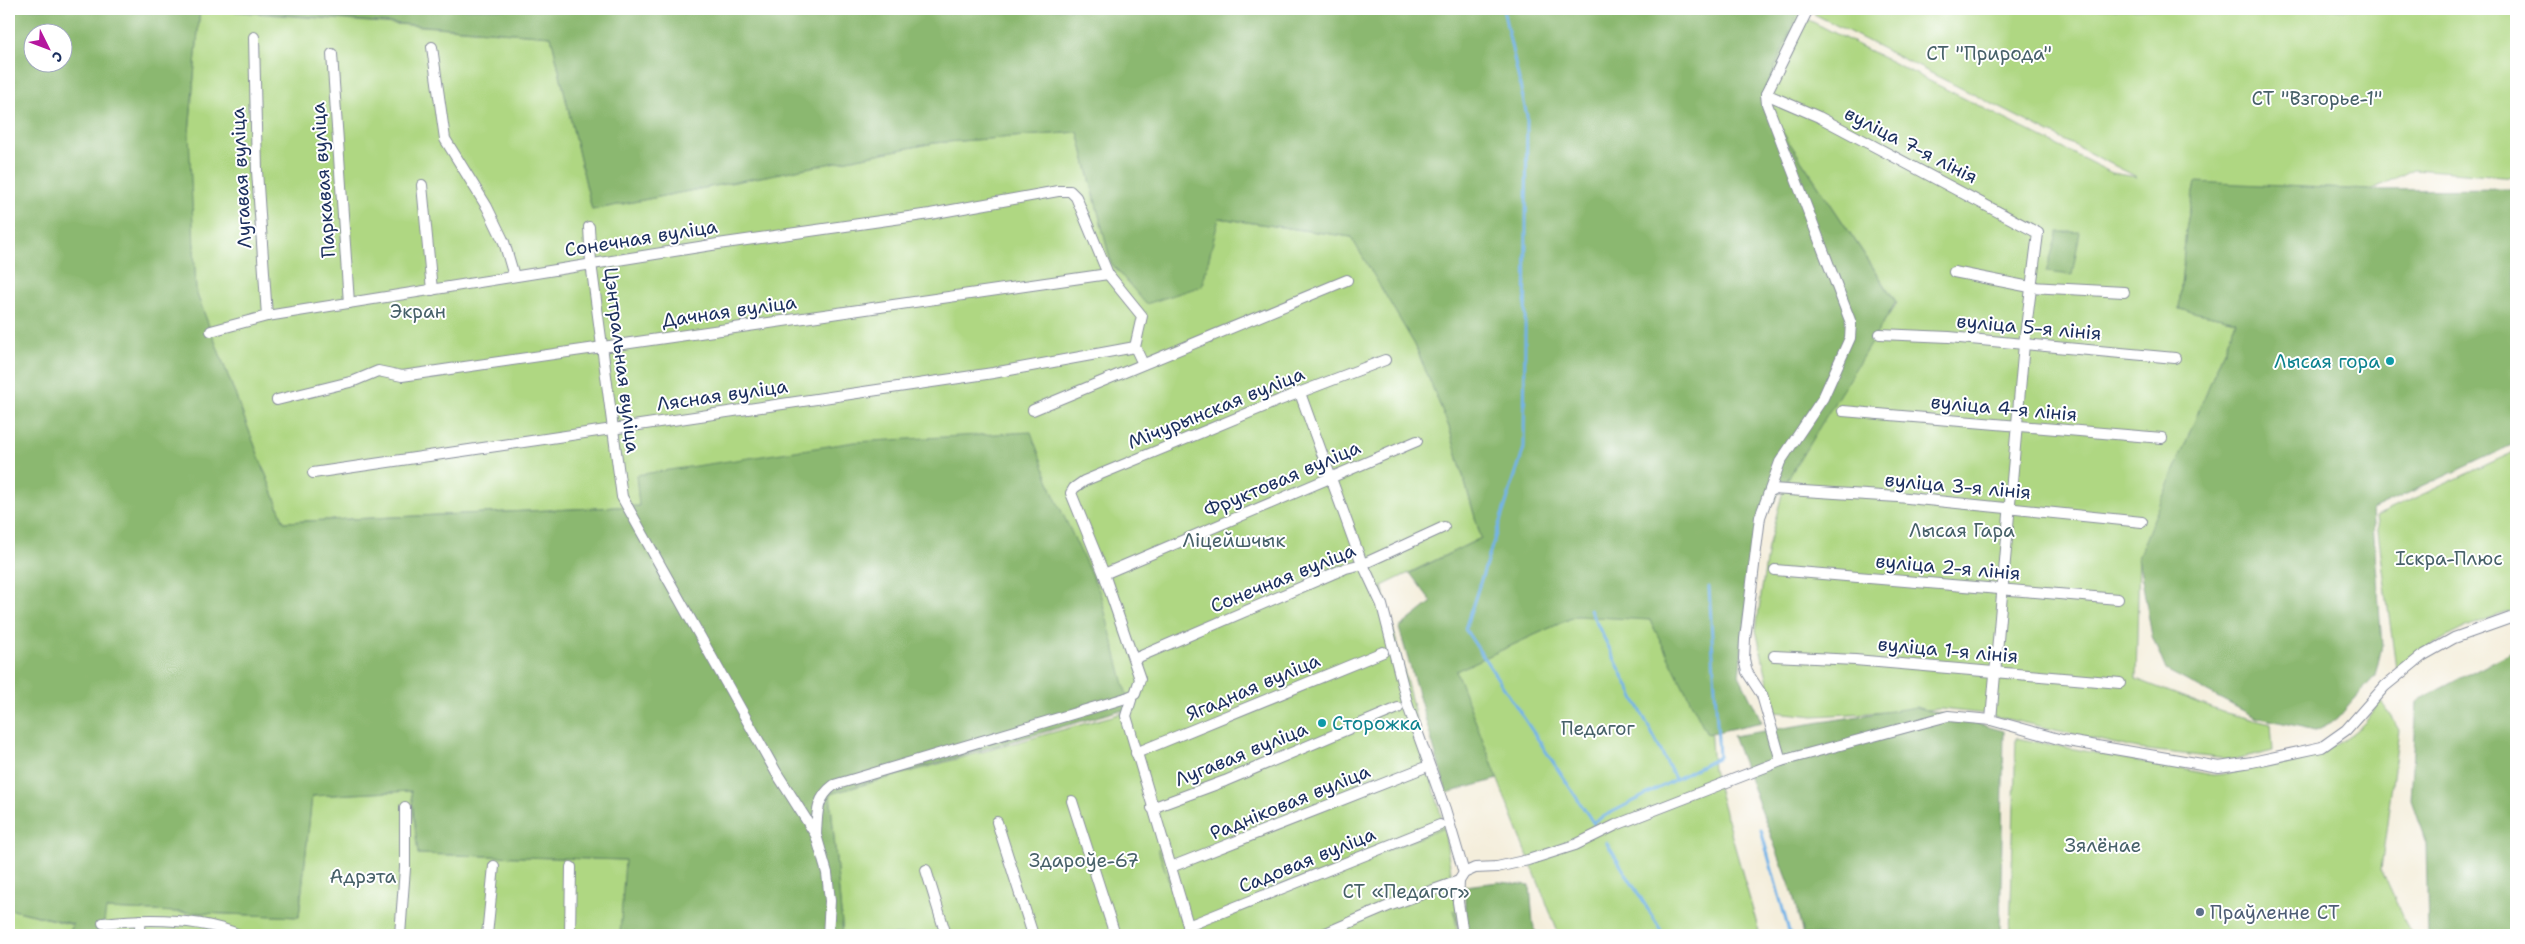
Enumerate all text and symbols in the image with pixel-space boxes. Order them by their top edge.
north arrow [22,22,72,72]
park label: СТ "Природа" [1926,41,2052,66]
text: С [48,47,67,66]
park label: СТ "Взгорье-1" [2251,86,2383,111]
street label: Паркавая вуліца [305,101,341,258]
street label: вуліца 7-я лінія [1840,101,1982,189]
street label: Лугавая вуліца [225,107,257,249]
street label: Сонечная вуліца [563,214,719,262]
street label: Цэнтральная вуліца [598,266,646,455]
street label: Дачная вуліца [660,289,798,333]
park label: Экран [390,299,446,324]
street label: вуліца 5-я лінія [1956,308,2102,346]
place label: Лысая гора [2274,349,2380,374]
marker: Лысая гора [2384,355,2396,367]
street label: Мічурынская вуліца [1124,361,1308,455]
street label: Лясная вуліца [655,373,789,417]
street label: вуліца 4-я лінія [1930,389,2078,427]
street label: Фруктовая вуліца [1200,435,1364,523]
street label: вуліца 3-я лінія [1884,467,2032,505]
park label: Лысая Гара [1909,518,2015,543]
park label: Ліцейшчык [1182,528,1286,553]
street label: Сонечная вуліца [1207,537,1359,619]
park label: Іскра-Плюс [2395,546,2503,571]
street label: вуліца 2-я лінія [1874,548,2022,586]
street label: вуліца 1-я лінія [1877,631,2019,669]
street label: Ягадная вуліца [1182,647,1324,726]
place label: Сторожка [1332,711,1422,736]
street label: Лугавая вуліца [1171,716,1311,792]
park label: Педагог [1561,716,1636,741]
marker: Сторожка [1316,717,1328,729]
street label: Радніковая вуліца [1206,758,1374,846]
street label: Садовая вуліца [1235,821,1379,899]
park label: Зялёнае [2065,833,2141,858]
park label: Здароўе-67 [1029,848,1139,873]
park label: Адрэта [330,864,397,889]
park label: СТ «Педагог» [1342,879,1470,904]
place label: Праўленне СТ [2210,900,2340,925]
marker: Праўленне СТ [2194,906,2206,918]

